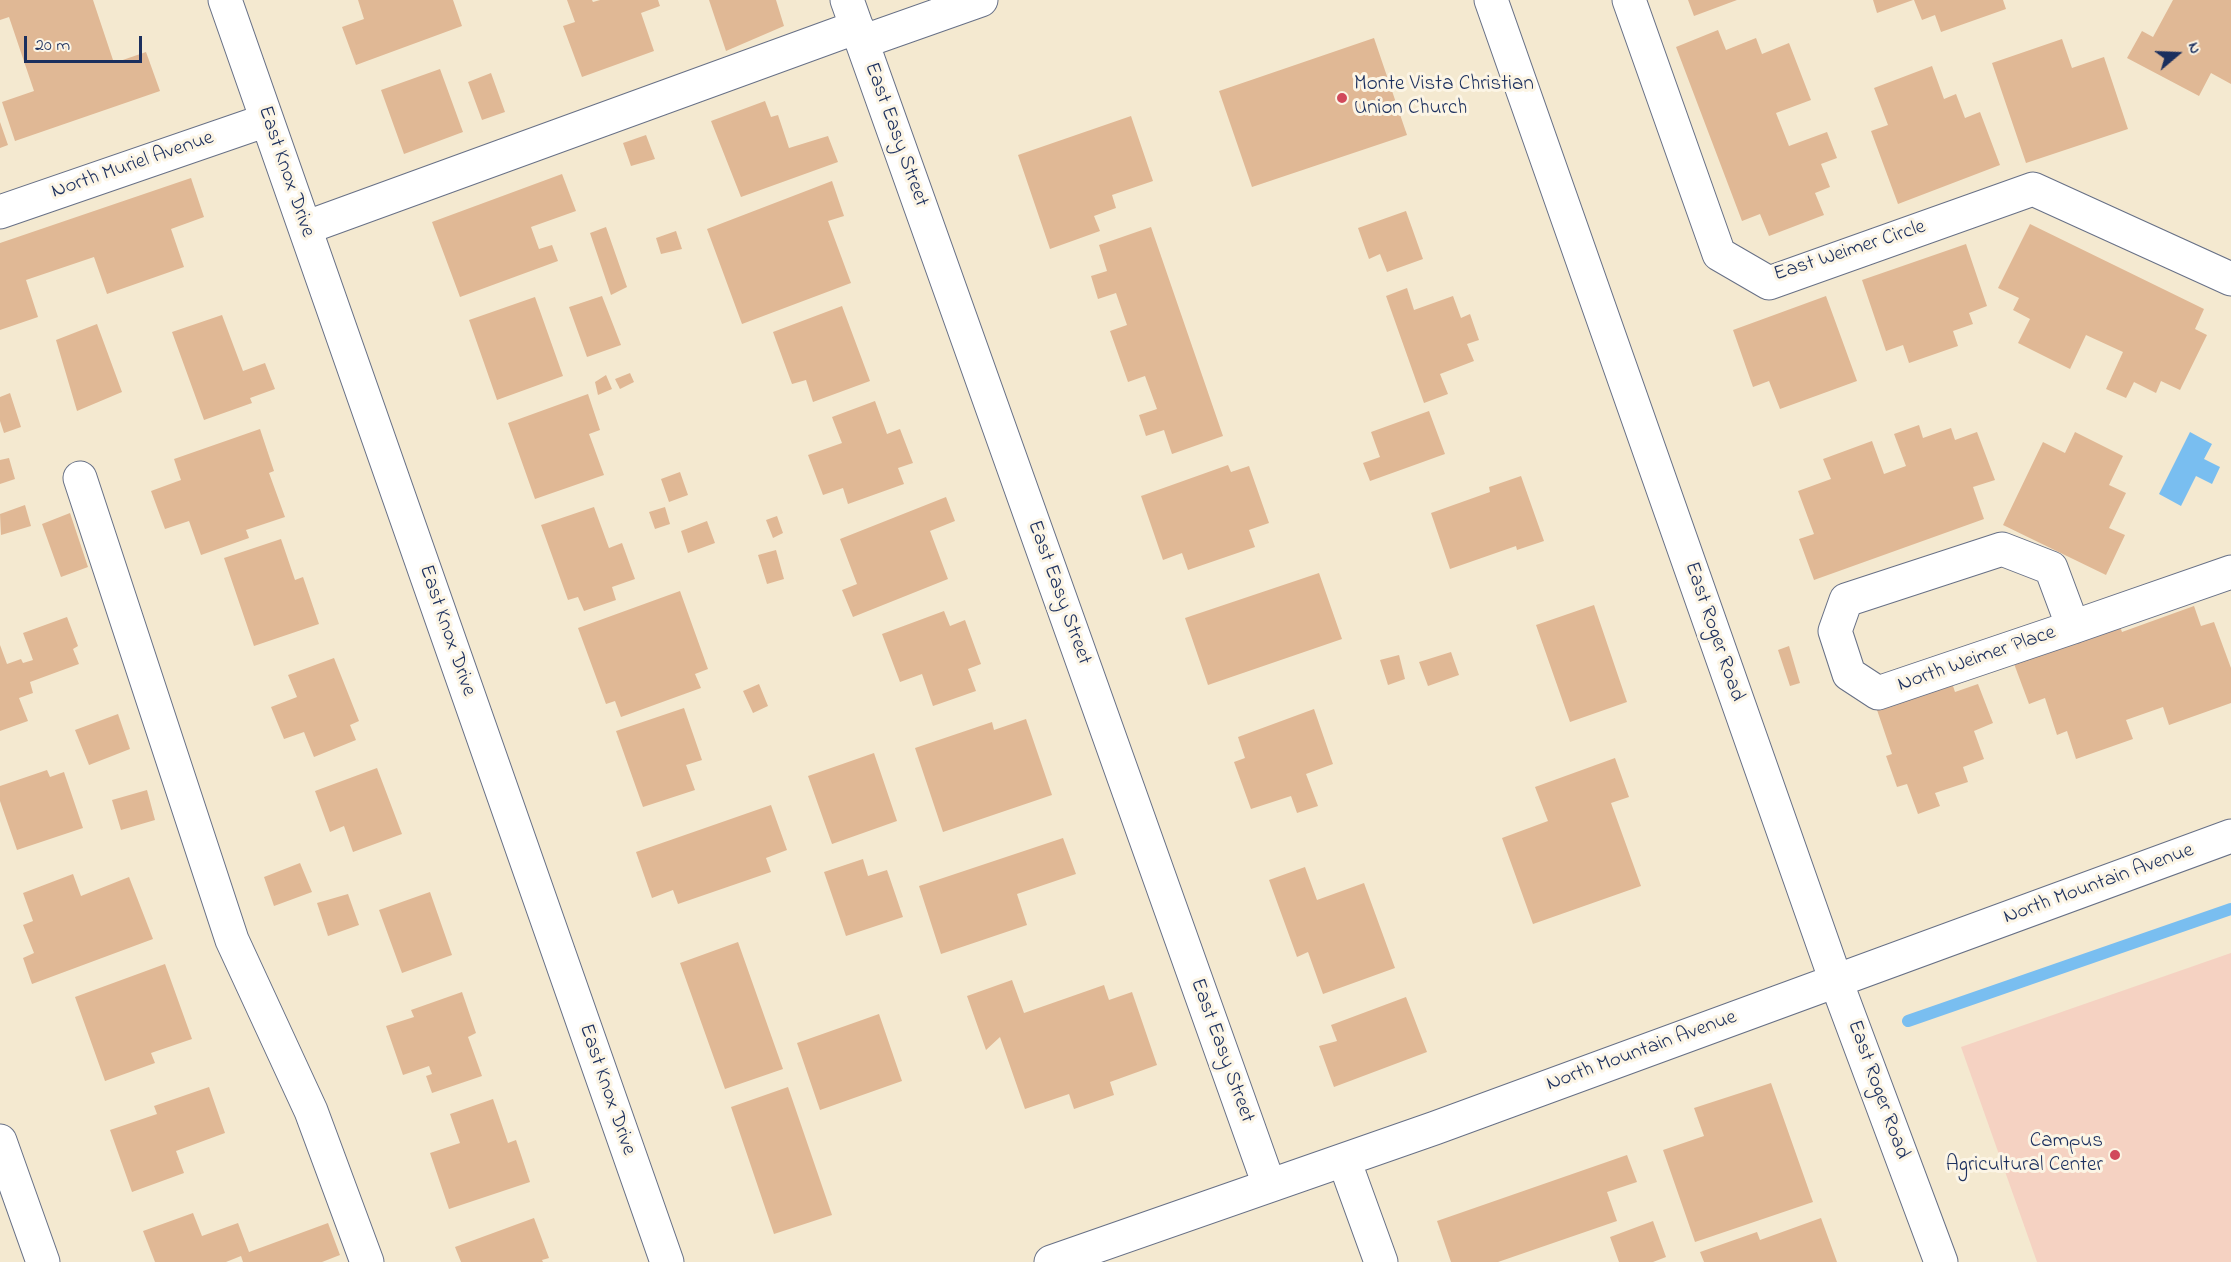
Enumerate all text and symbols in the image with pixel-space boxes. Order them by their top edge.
scale bar [27,24,146,62]
north arrow [2147,24,2207,84]
text: 20 m [35,33,70,59]
text: N [2181,39,2207,57]
street label: East Easy Street [857,59,933,211]
place label: Monte Vista Christian Union Church [1354,73,1534,123]
marker: Monte Vista Christian Union Church [1335,91,1349,105]
street label: East Knox Drive [251,103,319,241]
street label: North Muriel Avenue [49,126,217,206]
street label: East Weimer Circle [1771,216,1929,288]
street label: East Easy Street [1020,517,1096,669]
street label: East Roger Road [1677,559,1749,705]
street label: East Knox Drive [412,562,480,700]
street label: North Weimer Place [1895,621,2059,699]
street label: North Mountain Avenue [2001,839,2197,931]
street label: East Easy Street [1183,975,1259,1127]
street label: North Mountain Avenue [1544,1006,1740,1098]
street label: East Roger Road [1840,1017,1914,1163]
street label: East Knox Drive [572,1021,640,1159]
place label: Campus Agricultural Center [1946,1130,2103,1180]
marker: Campus Agricultural Center [2108,1148,2122,1162]

